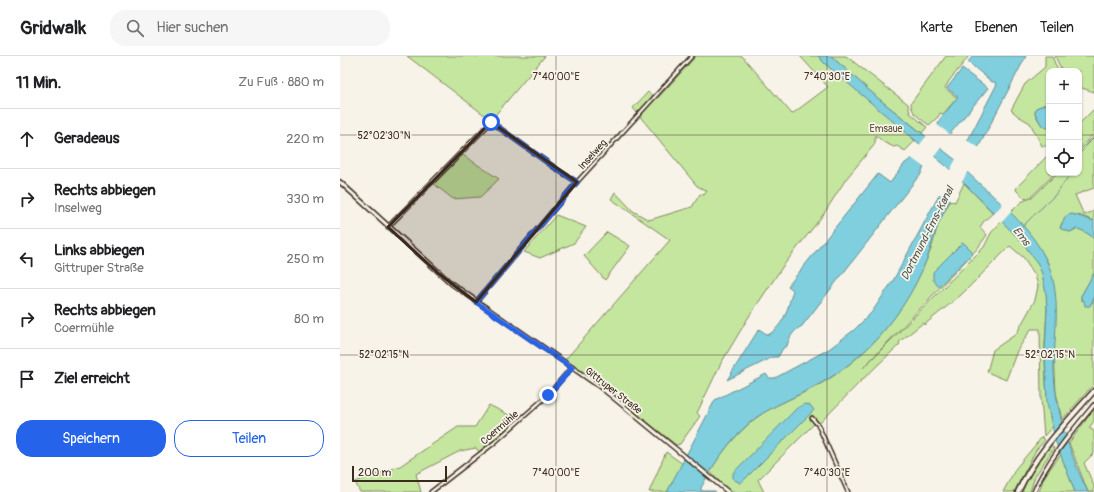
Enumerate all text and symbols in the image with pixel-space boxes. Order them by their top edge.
search box [110,10,390,46]
text: Gridwalk [20,16,86,40]
icon: search [124,17,146,39]
text: Hier suchen [156,18,229,37]
text: Karte [920,19,953,36]
text: Ebenen [975,19,1018,36]
text: Teilen [1040,19,1074,36]
map controls [1046,68,1082,176]
button: + [1046,68,1082,104]
text: 7°40'00"E [532,71,580,83]
text: 7°40'30"E [804,71,850,83]
text: 11 Min. [16,72,61,93]
text: Zu Fuß · 880 m [238,74,324,90]
button: − [1046,104,1082,140]
route start [482,113,500,131]
park label: Emsaue [870,123,902,135]
icon: ahead [16,128,38,150]
text: Geradeaus [54,129,120,148]
text: 52°02'30"N [357,130,411,142]
text: 220 m [286,131,324,147]
street label: Inselweg [576,137,610,172]
button: locate [1046,140,1082,176]
text: Rechts abbiegen [54,181,156,200]
water label: Dortmund-Ems-Kanal [898,183,957,282]
icon: right [16,188,38,210]
text: 330 m [286,191,324,207]
text: Inselweg [54,200,102,216]
water label: Ems [1010,224,1034,249]
text: Links abbiegen [54,241,145,260]
icon: left [16,248,38,270]
text: 250 m [286,251,324,267]
text: Gittruper Straße [54,260,144,276]
text: Rechts abbiegen [54,301,156,320]
icon: right [16,308,38,330]
text: 80 m [294,311,324,327]
text: Coermühle [54,320,114,336]
text: 52°02'15"N [359,349,409,361]
text: 52°02'15"N [1025,349,1075,361]
street label: Gittruper Straße [583,365,644,417]
icon: arrive [16,368,38,390]
text: Ziel erreicht [54,369,130,388]
route end [539,386,557,404]
street label: Coermühle [478,408,521,447]
button: Speichern [16,420,166,457]
button: Teilen [174,420,324,457]
scale bar [352,464,447,483]
text: 200 m [358,466,391,479]
text: 7°40'00"E [532,467,580,479]
text: 7°40'30"E [804,467,850,479]

